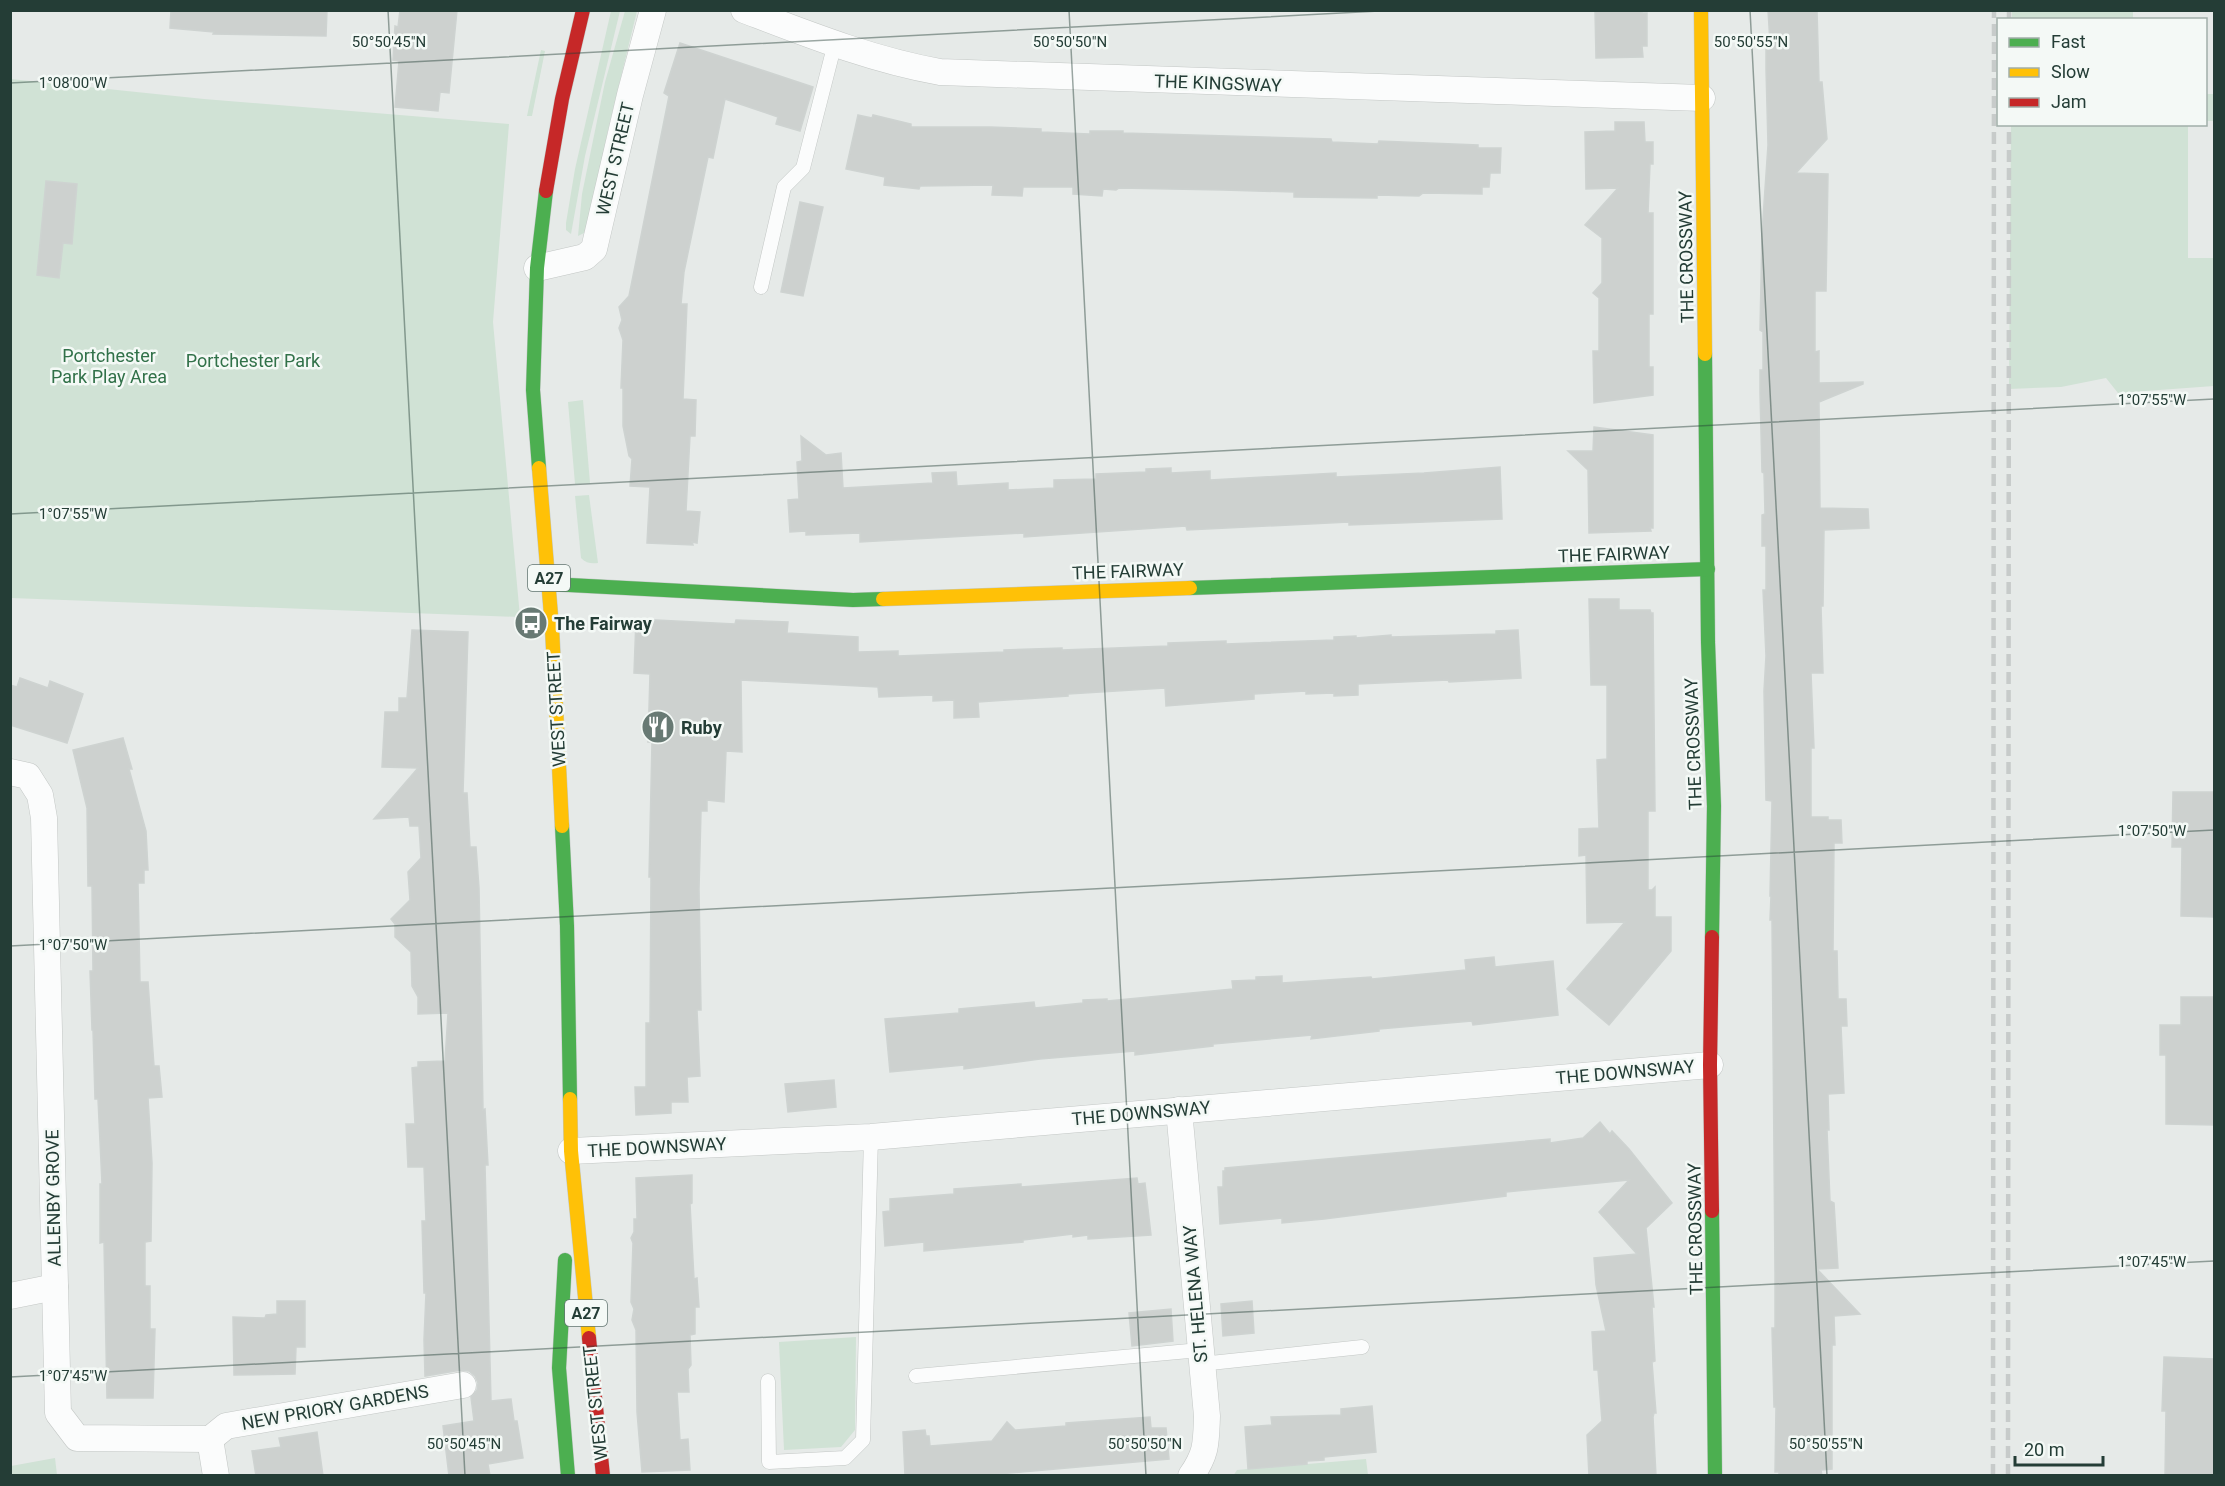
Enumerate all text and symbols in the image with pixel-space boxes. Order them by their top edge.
legend [1997,18,2207,126]
text: Fast [2051,31,2086,52]
text: 50°50'45"N [352,33,426,51]
text: 50°50'50"N [1033,33,1107,51]
text: 50°50'55"N [1714,33,1788,51]
text: Slow [2051,61,2090,82]
street label: THE KINGSWAY [1154,70,1282,96]
text: 1°08'00"W [39,74,107,92]
text: Jam [2051,91,2087,112]
street label: WEST STREET [592,100,638,218]
street label: THE CROSSWAY [1674,191,1698,323]
park label: Portchester Park Play Area [51,345,167,387]
park label: Portchester Park [186,350,321,371]
text: 1°07'55"W [2118,391,2186,409]
text: 1°07'55"W [39,505,107,523]
street label: THE FAIRWAY [1558,542,1670,566]
street label: THE FAIRWAY [1072,559,1184,583]
road number: A27 [528,565,570,591]
bus stop icon: The Fairway [513,605,549,641]
place label: The Fairway [554,613,653,634]
street label: WEST STREET [542,650,570,767]
street label: THE CROSSWAY [1680,677,1706,810]
restaurant icon: Ruby [640,709,676,745]
place label: Ruby [681,717,723,738]
text: 1°07'50"W [2118,822,2186,840]
text: 1°07'50"W [39,936,107,954]
street label: THE DOWNSWAY [1555,1055,1695,1089]
street label: THE DOWNSWAY [1071,1096,1211,1130]
street label: ALLENBY GROVE [41,1129,65,1267]
street label: THE DOWNSWAY [587,1133,727,1161]
street label: THE CROSSWAY [1683,1163,1707,1295]
street label: ST. HELENA WAY [1178,1224,1211,1364]
text: 1°07'45"W [2118,1253,2186,1271]
road number: A27 [565,1300,607,1326]
street label: WEST STREET [578,1344,611,1462]
text: 1°07'45"W [39,1367,107,1385]
street label: NEW PRIORY GARDENS [240,1380,431,1434]
scale bar [2015,1429,2104,1467]
text: 50°50'45"N [427,1435,501,1453]
text: 50°50'50"N [1108,1435,1182,1453]
text: 50°50'55"N [1789,1435,1863,1453]
text: 20 m [2024,1439,2064,1460]

